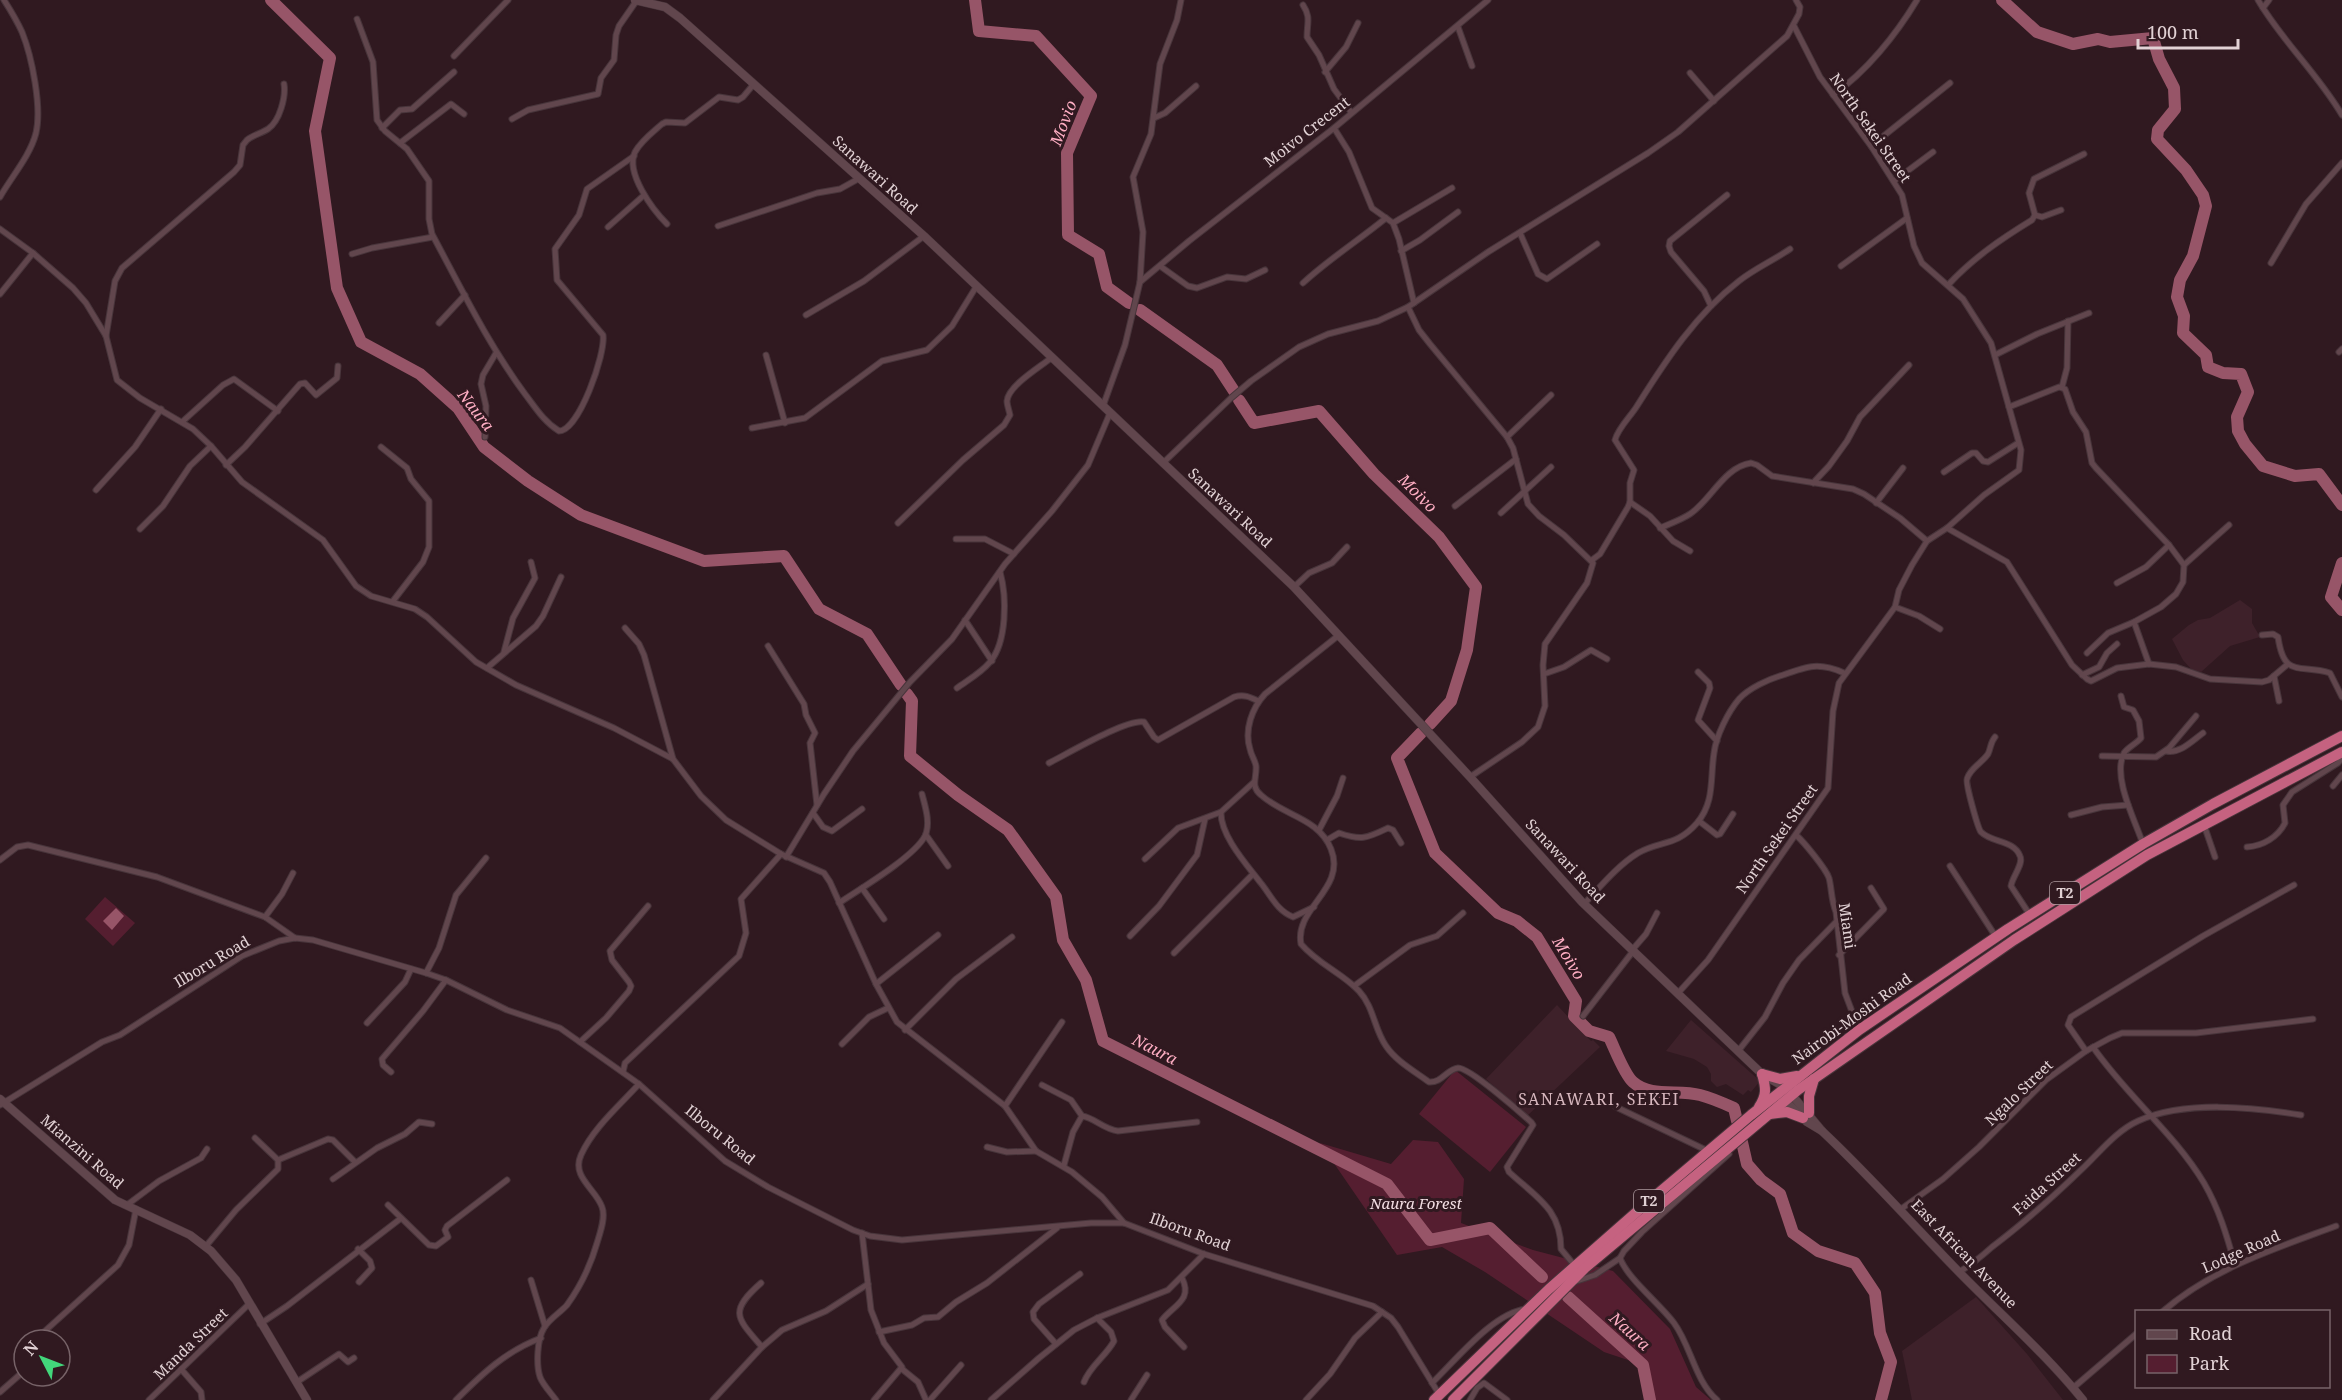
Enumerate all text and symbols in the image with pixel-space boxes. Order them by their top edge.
scale bar [2138,12,2238,50]
text: 100 m [2147,20,2199,44]
street label: North Sekei Street [1826,69,1916,186]
street label: Moivo Crecent [1259,91,1353,171]
water label: Movio [1044,97,1082,150]
street label: Sanawari Road [829,131,923,218]
water label: Naura [452,384,500,436]
street label: Sanawari Road [1184,463,1277,551]
water label: Moivo [1393,468,1442,517]
street label: North Sekei Street [1731,780,1821,897]
street label: Sanawari Road [1522,814,1610,907]
road number: T2 [2050,882,2080,904]
street label: Miami [1835,902,1861,950]
street label: Ilboru Road [170,931,253,992]
water label: Moivo [1547,931,1590,984]
street label: Nairobi-Moshi Road [1788,968,1915,1068]
water label: Naura [1128,1028,1182,1070]
street label: Ngalo Street [1980,1055,2057,1130]
district label: SANAWARI, SEKEI [1518,1088,1680,1110]
street label: Ilboru Road [681,1100,760,1169]
street label: Mianzini Road [37,1110,128,1193]
street label: Faida Street [2008,1147,2085,1219]
road number: T2 [1634,1190,1664,1212]
park label: Naura Forest [1369,1193,1462,1213]
street label: East African Avenue [1907,1194,2022,1312]
street label: Ilboru Road [1147,1207,1234,1255]
street label: Lodge Road [2198,1225,2283,1277]
street label: Manda Street [149,1303,232,1384]
water label: Naura [1604,1306,1656,1356]
legend [2135,1310,2330,1388]
text: Road [2189,1321,2232,1345]
north arrow [12,1328,72,1388]
text: N [18,1336,44,1360]
text: Park [2189,1351,2229,1375]

